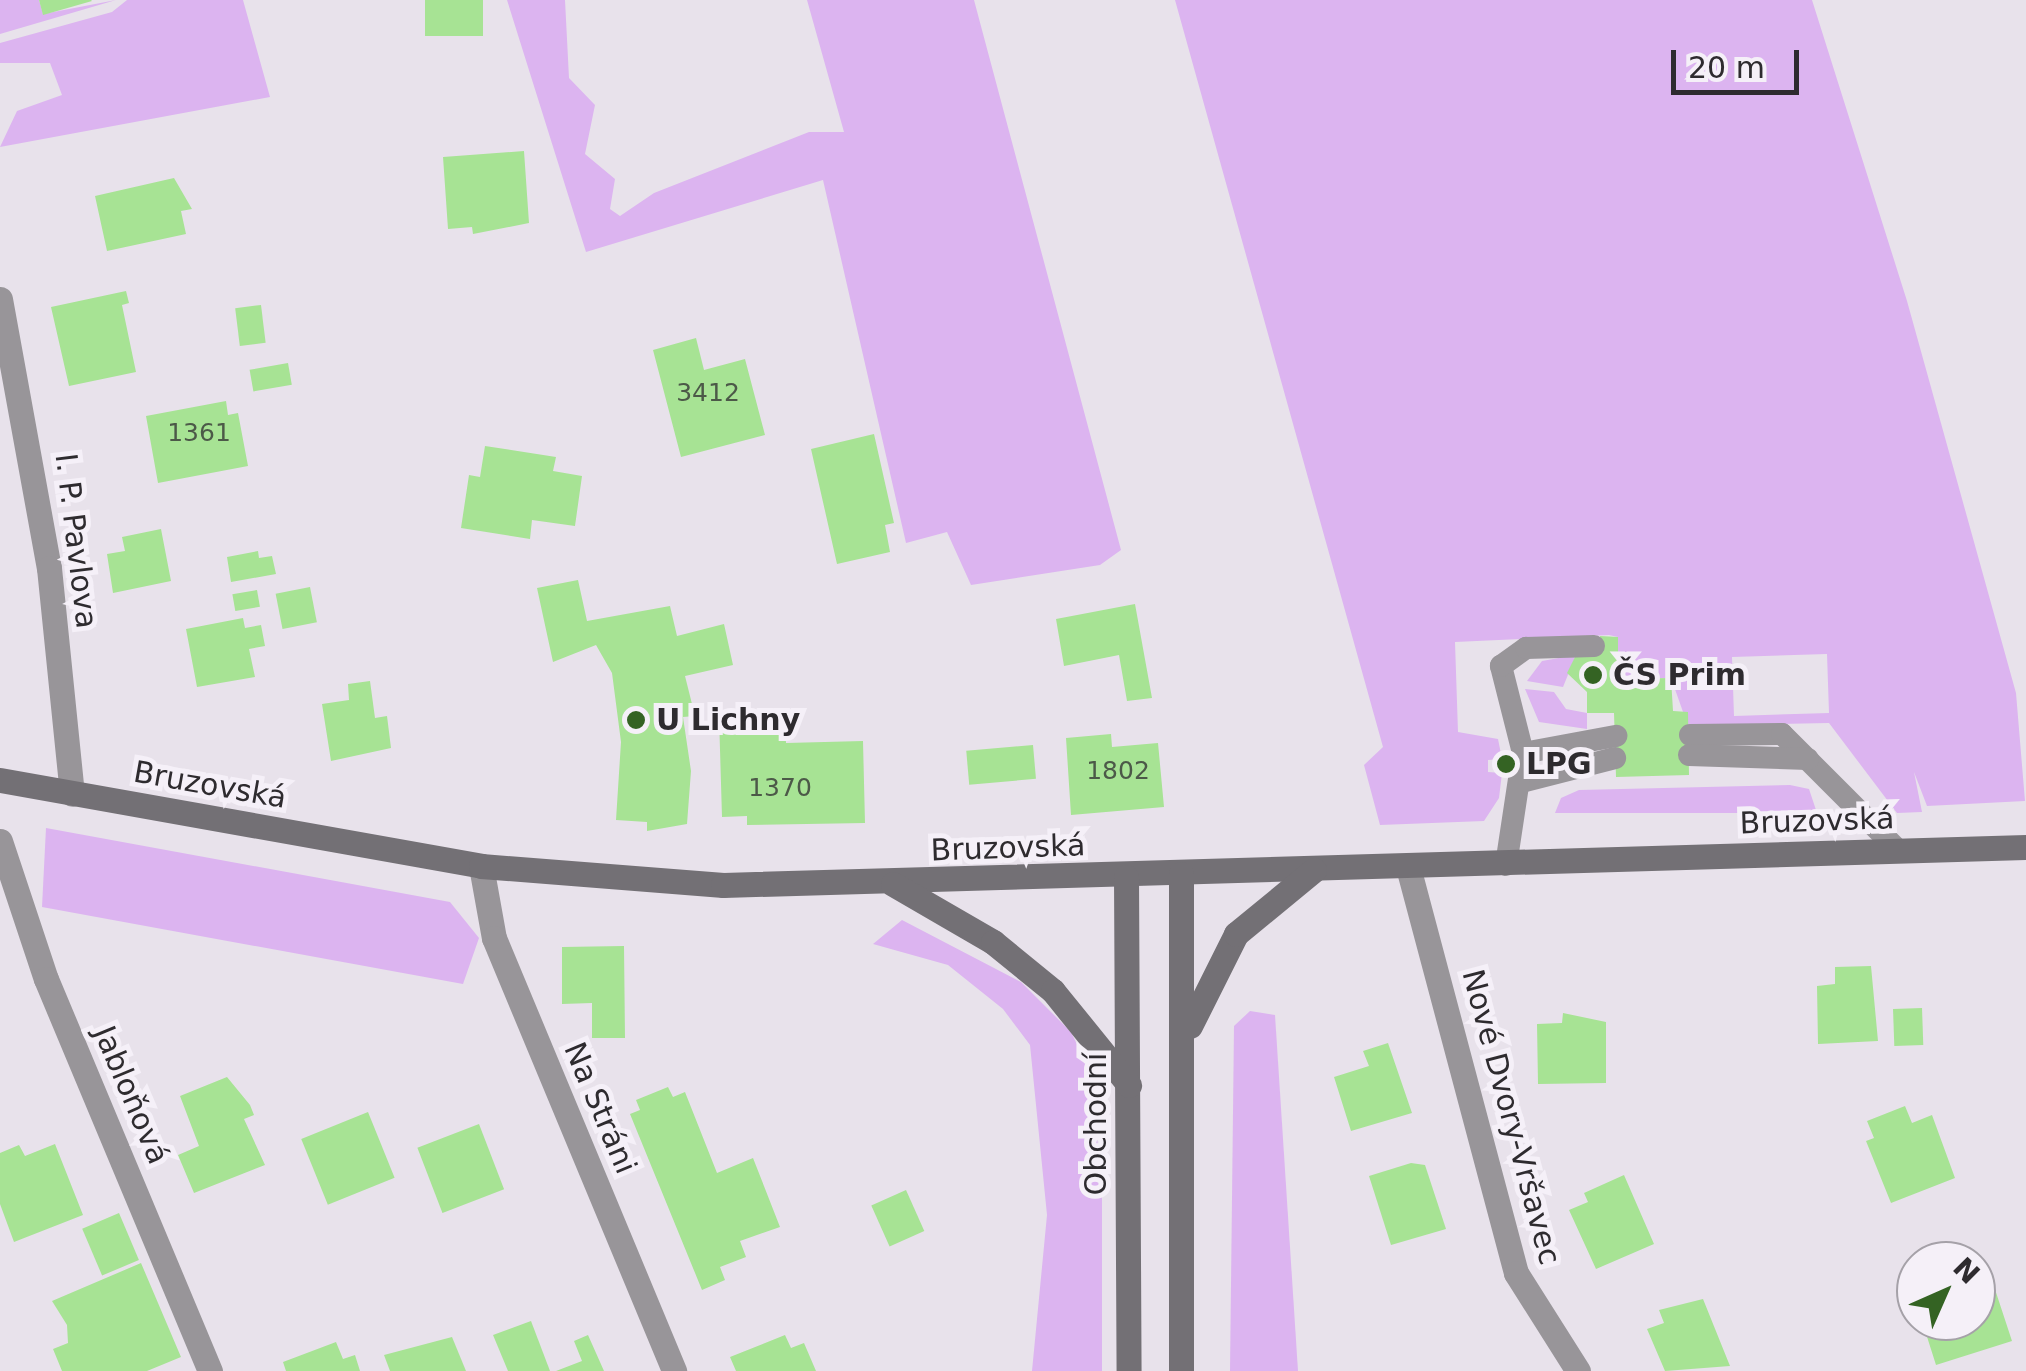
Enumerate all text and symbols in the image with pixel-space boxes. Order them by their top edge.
scale bar [1676,30,1804,92]
text: 20 m [1688,50,1765,85]
house number: 3412 [676,378,740,408]
house number: 1361 [167,418,231,448]
street label: I. P. Pavlova [47,451,105,631]
place label: ČS Prim [1613,657,1746,693]
marker: ČS Prim [1582,664,1604,686]
place label: U Lichny [656,702,800,738]
marker: U Lichny [625,709,647,731]
place label: LPG [1526,746,1592,782]
marker: LPG [1495,753,1517,775]
street label: Bruzovská [131,754,289,816]
house number: 1802 [1086,756,1150,786]
house number: 1370 [748,773,812,803]
street label: Bruzovská [1739,800,1895,842]
street label: Bruzovská [930,827,1086,869]
street label: Nové Dvory-Vršavec [1454,966,1568,1268]
street label: Jabloňová [86,1021,176,1169]
street label: Na Stráni [556,1037,644,1179]
street label: Obchodní [1078,1053,1114,1195]
north arrow [1896,1241,1996,1341]
text: N [1946,1251,1986,1291]

